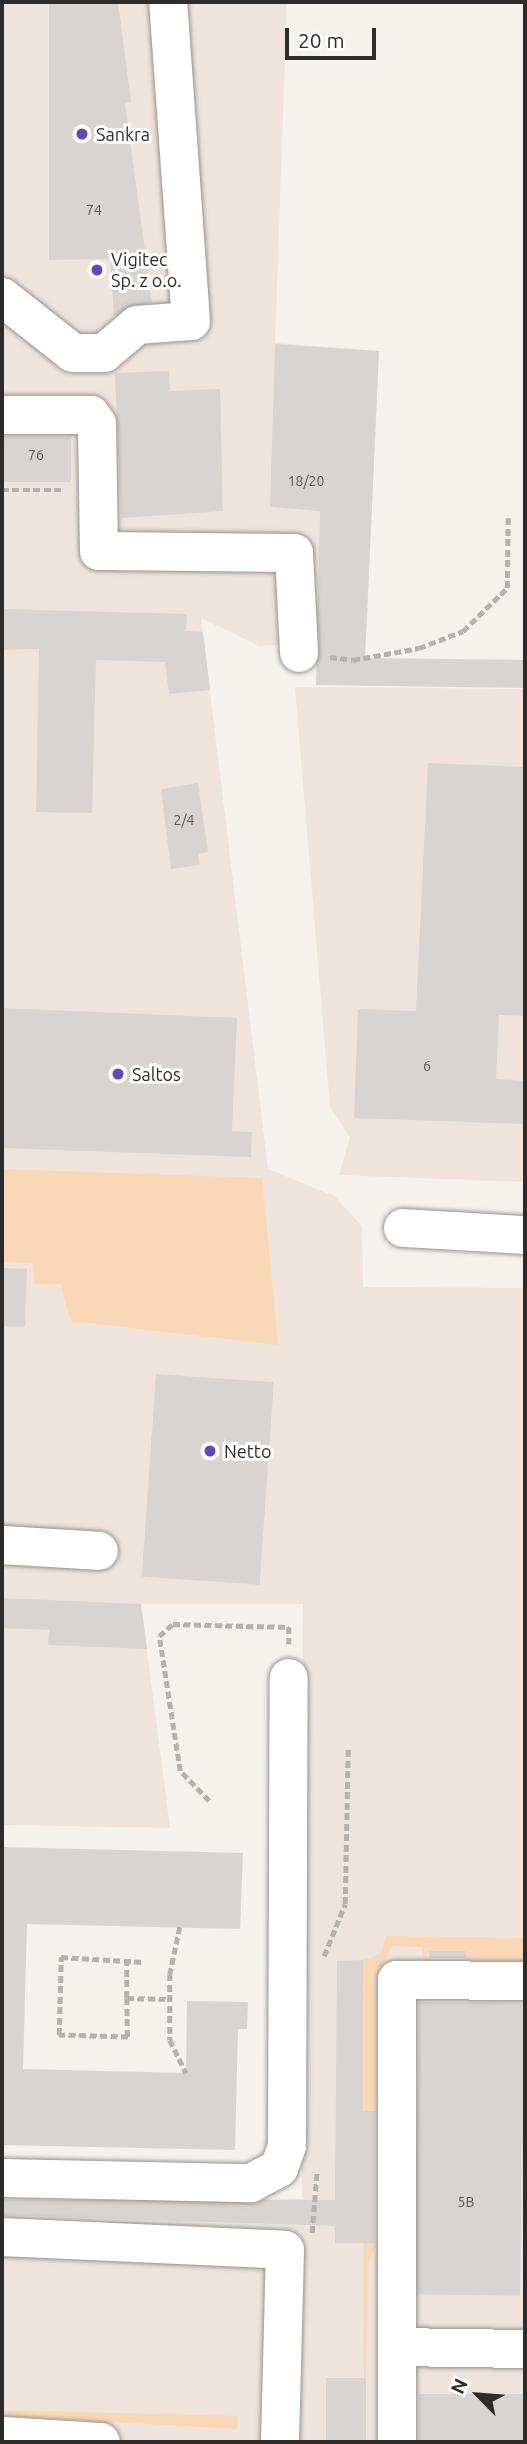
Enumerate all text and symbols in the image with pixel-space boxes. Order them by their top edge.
scale bar [289,14,380,58]
text: 20 m [298,28,345,52]
place label: Sankra [96,123,150,145]
marker: Sankra [74,126,90,142]
house number: 74 [86,202,102,218]
place label: Vigitec Sp. z o.o. [111,249,182,292]
marker: Vigitec Sp. z o.o. [89,262,105,278]
house number: 76 [28,447,44,463]
house number: 18/20 [288,473,324,489]
house number: 2/4 [174,812,194,828]
house number: 6 [423,1058,431,1074]
place label: Saltos [132,1063,181,1085]
marker: Saltos [110,1066,126,1082]
place label: Netto [224,1440,271,1462]
marker: Netto [202,1443,218,1459]
house number: 5B [458,2194,474,2210]
north arrow [443,2360,513,2430]
text: N [446,2375,472,2397]

